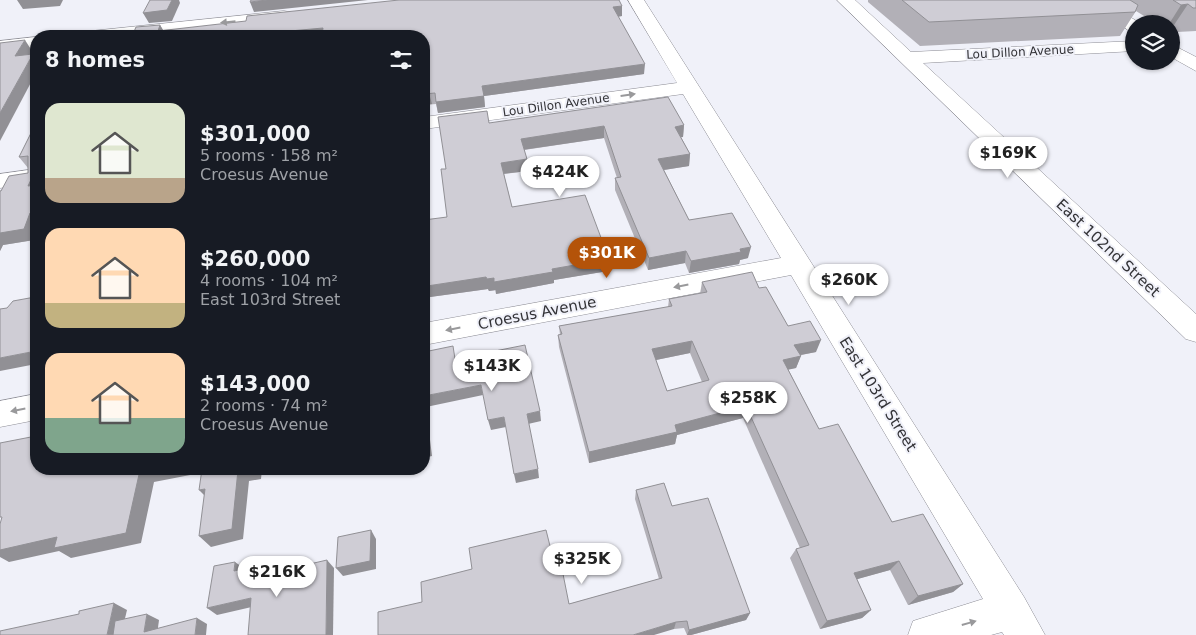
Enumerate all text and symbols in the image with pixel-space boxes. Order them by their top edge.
map controls [1125,15,1180,70]
button: layers [1125,15,1180,70]
one-way arrow [219,18,235,26]
street label: Lou Dillon Avenue [966,42,1074,62]
icon: filters [387,46,415,74]
text: 8 homes [45,48,145,72]
street label: Lou Dillon Avenue [502,91,610,119]
one-way arrow [620,91,636,99]
text: $301,000 [200,122,310,146]
icon: home [85,123,145,183]
pin: $169K [973,136,1043,179]
text: $169K [980,143,1036,162]
text: 5 rooms · 158 m² [200,146,338,165]
pin: $424K [525,156,595,198]
text: $424K [532,162,588,181]
text: Croesus Avenue [200,165,328,184]
street label: East 102nd Street [1052,195,1164,301]
pin: $301K [572,236,642,279]
text: $301K [579,243,635,262]
text: $260,000 [200,247,310,271]
icon: home [85,248,145,308]
pin: $260K [814,264,884,306]
text: $260K [821,270,877,289]
text: 4 rooms · 104 m² [200,271,338,290]
one-way arrow [674,282,689,290]
text: East 103rd Street [200,290,340,309]
street label: Croesus Avenue [476,293,598,333]
one-way arrow [444,325,460,333]
street label: East 103rd Street [836,333,921,455]
pin: $143K [457,350,527,392]
text: $143K [464,356,520,375]
text: $143,000 [200,372,310,396]
icon: home [85,373,145,433]
pin: $258K [713,382,783,424]
text: $258K [720,388,776,407]
text: 2 rooms · 74 m² [200,396,328,415]
one-way arrow [10,407,26,415]
text: Croesus Avenue [200,415,328,434]
pin: $325K [547,542,617,585]
text: $325K [554,549,610,568]
pin: $216K [242,556,312,598]
text: $216K [249,562,305,581]
one-way arrow [962,618,977,626]

